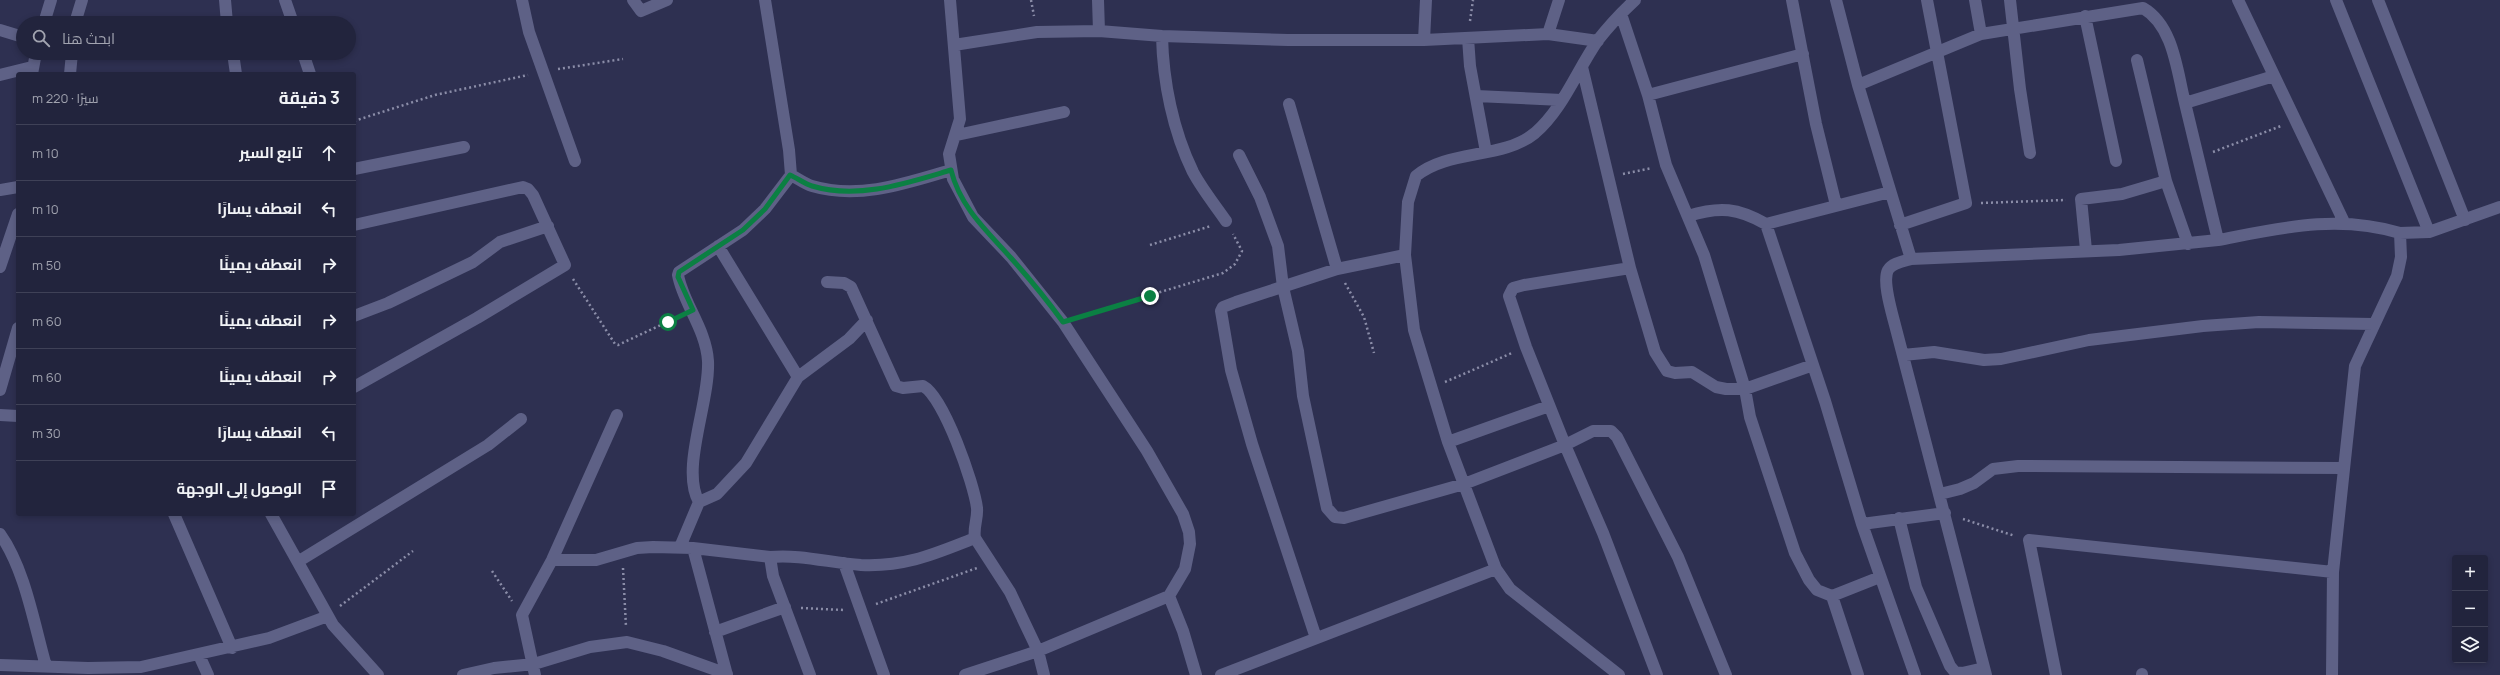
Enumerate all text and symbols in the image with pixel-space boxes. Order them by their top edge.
search box [16,16,356,60]
icon: search [30,27,52,49]
text: ابحث هنا [62,28,115,49]
text: 3 دقيقة [279,86,340,109]
text: سيرًا · 220 m [32,89,99,107]
text: تابع السير [239,142,302,163]
icon: ahead [318,142,340,164]
text: 10 m [32,144,59,162]
text: انعطف يسارًا [217,198,302,219]
icon: left [318,198,340,220]
text: 10 m [32,200,59,218]
text: انعطف يمينًا [219,254,302,275]
icon: right [318,254,340,276]
text: 50 m [32,256,61,274]
route end [1141,287,1159,305]
text: انعطف يمينًا [219,310,302,331]
icon: right [318,310,340,332]
text: 60 m [32,312,62,330]
route start [659,313,677,331]
text: انعطف يمينًا [219,366,302,387]
icon: right [318,366,340,388]
text: 60 m [32,368,62,386]
text: انعطف يسارًا [217,422,302,443]
icon: left [318,422,340,444]
text: 30 m [32,424,61,442]
text: الوصول إلى الوجهة [176,478,302,499]
icon: arrive [318,478,340,500]
map controls [2452,555,2488,663]
button: + [2452,555,2488,591]
button: − [2452,591,2488,627]
button: layers [2452,627,2488,663]

